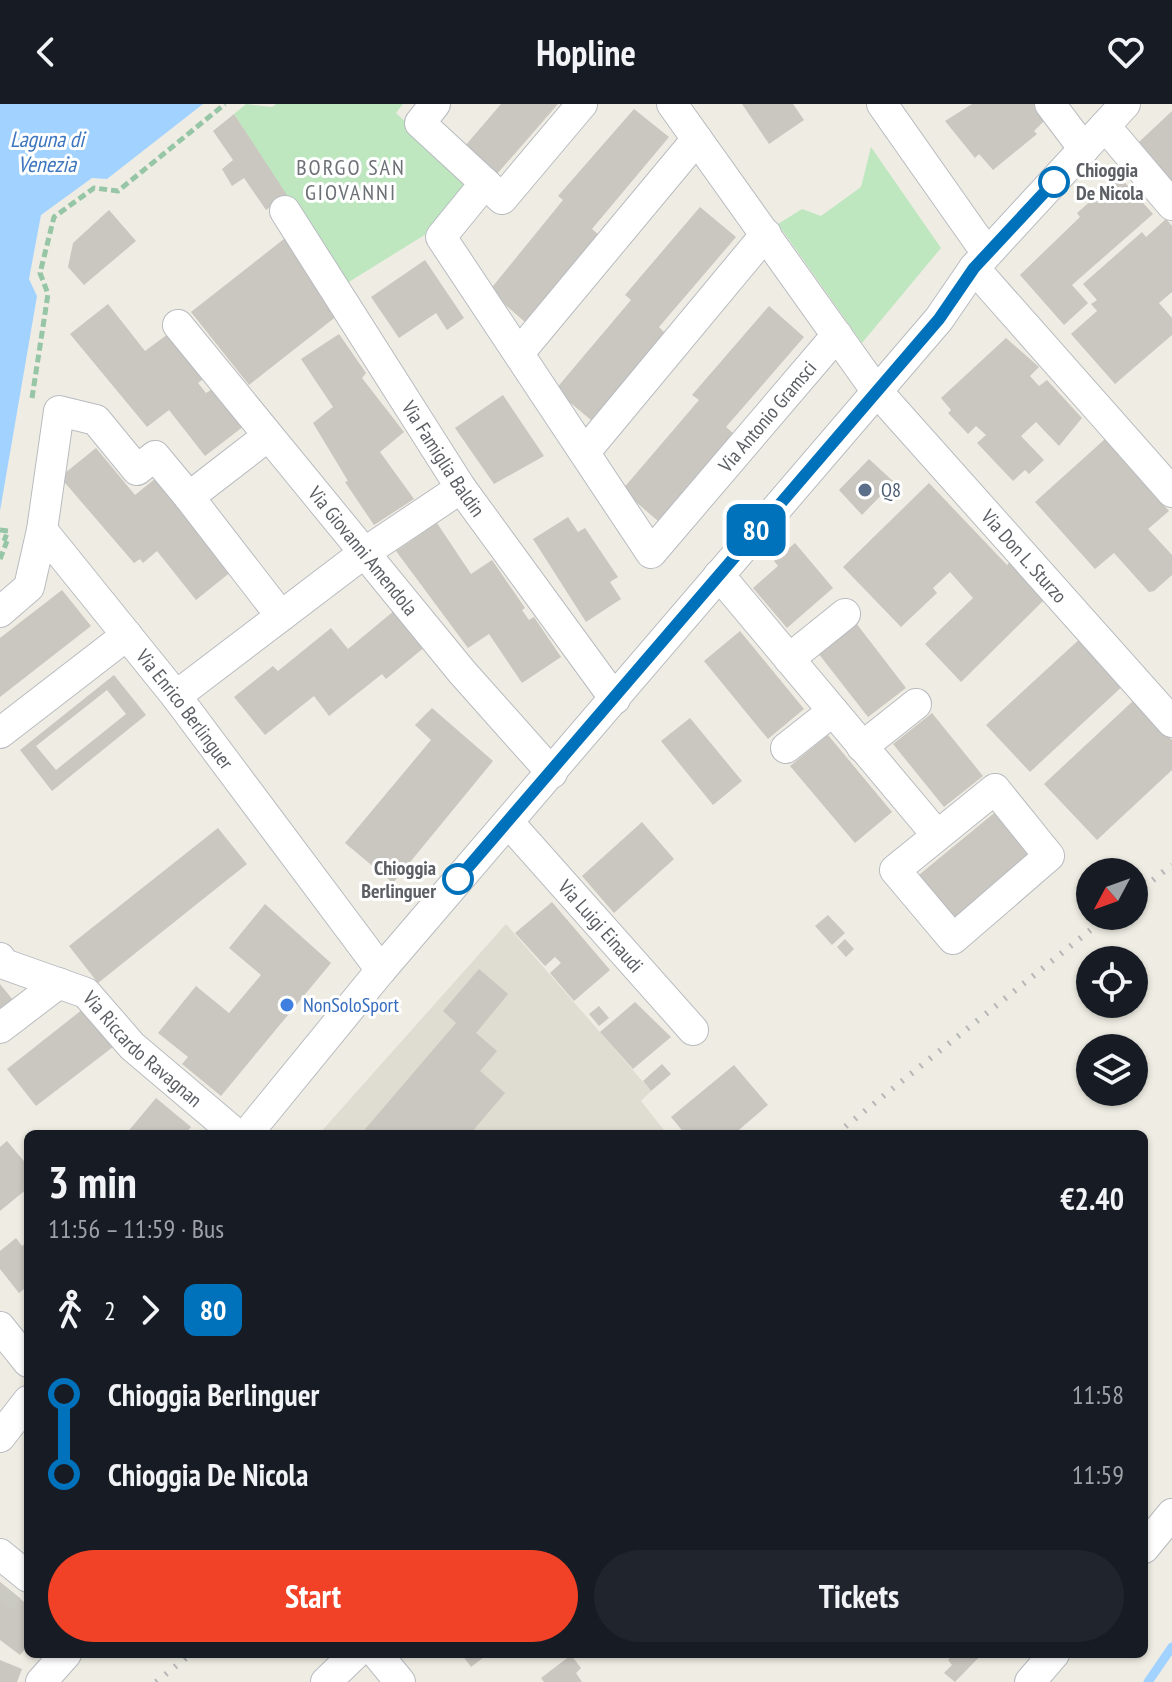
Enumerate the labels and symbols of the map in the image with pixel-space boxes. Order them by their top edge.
water label: Laguna di Venezia [10,125,87,178]
district label: BORGO SAN GIOVANNI [296,153,406,206]
place label: Chioggia De Nicola [1076,157,1143,206]
marker: Chioggia De Nicola [1039,167,1069,197]
street label: Via Antonio Gramsci [712,356,822,478]
street label: Via Famiglia Baldin [395,395,491,522]
place label: Q8 [881,477,901,503]
street label: Via Giovanni Amendola [302,480,423,621]
marker: Q8 [856,481,874,499]
street label: Via Don L. Sturzo [975,503,1073,608]
line badge: 80 [720,504,792,556]
street label: Via Enrico Berlinguer [130,643,240,775]
place label: Chioggia Berlinguer [361,855,436,904]
north arrow [1076,858,1148,930]
marker: Chioggia Berlinguer [443,864,473,894]
street label: Via Luigi Einaudi [552,874,649,978]
street label: Via Riccardo Ravagnan [77,985,207,1113]
place label: NonSoloSport [303,992,400,1018]
marker: NonSoloSport [278,996,296,1014]

